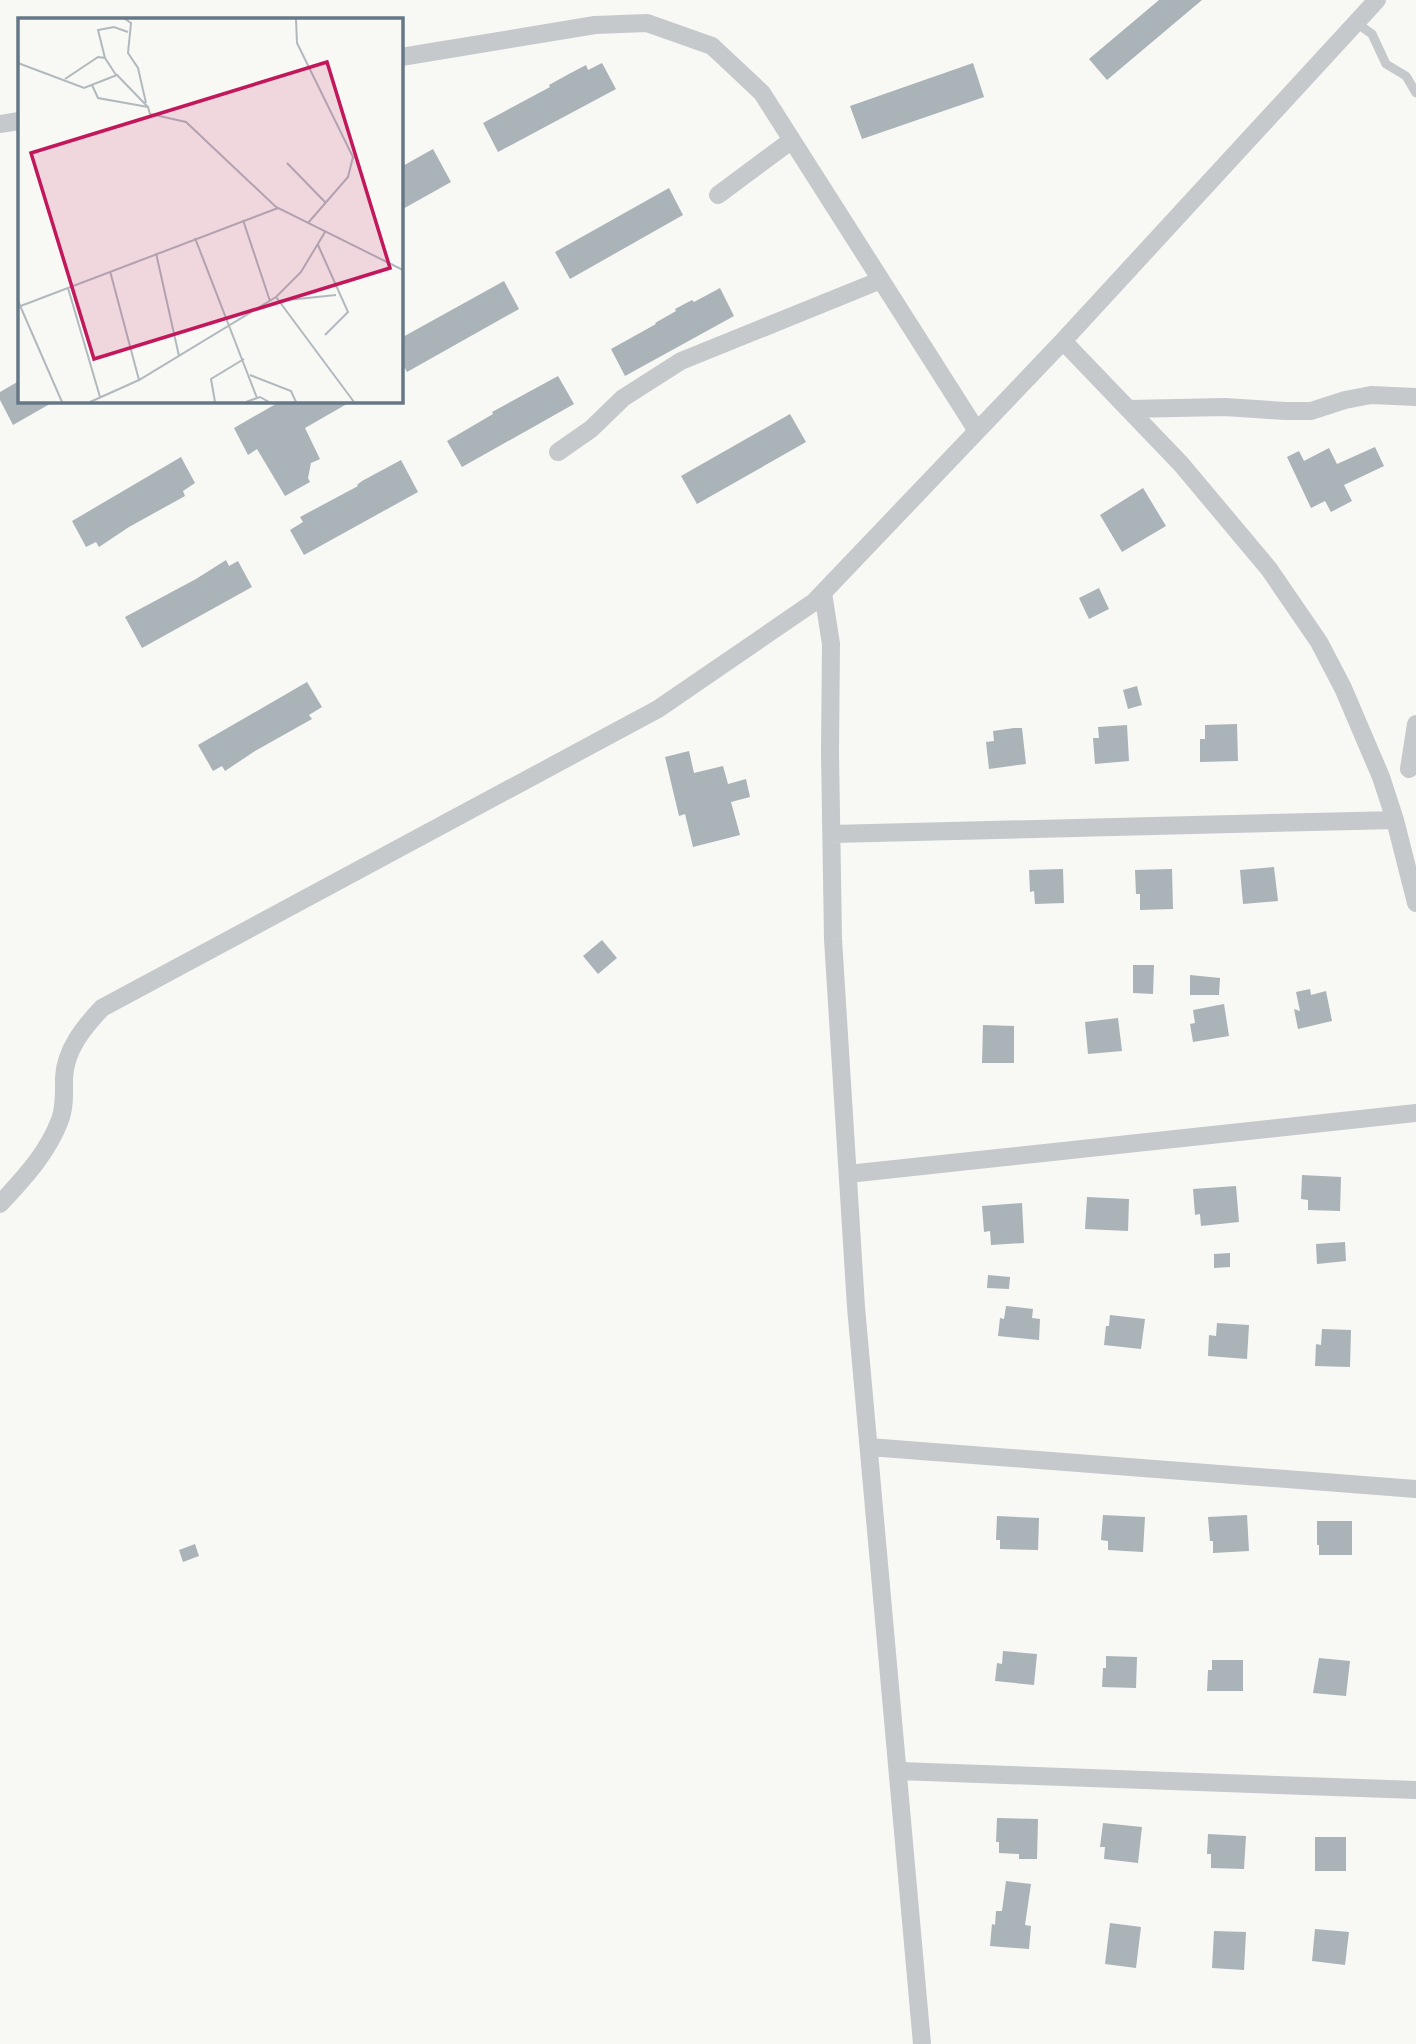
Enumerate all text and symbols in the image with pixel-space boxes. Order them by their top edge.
inset map [18,18,402,402]

